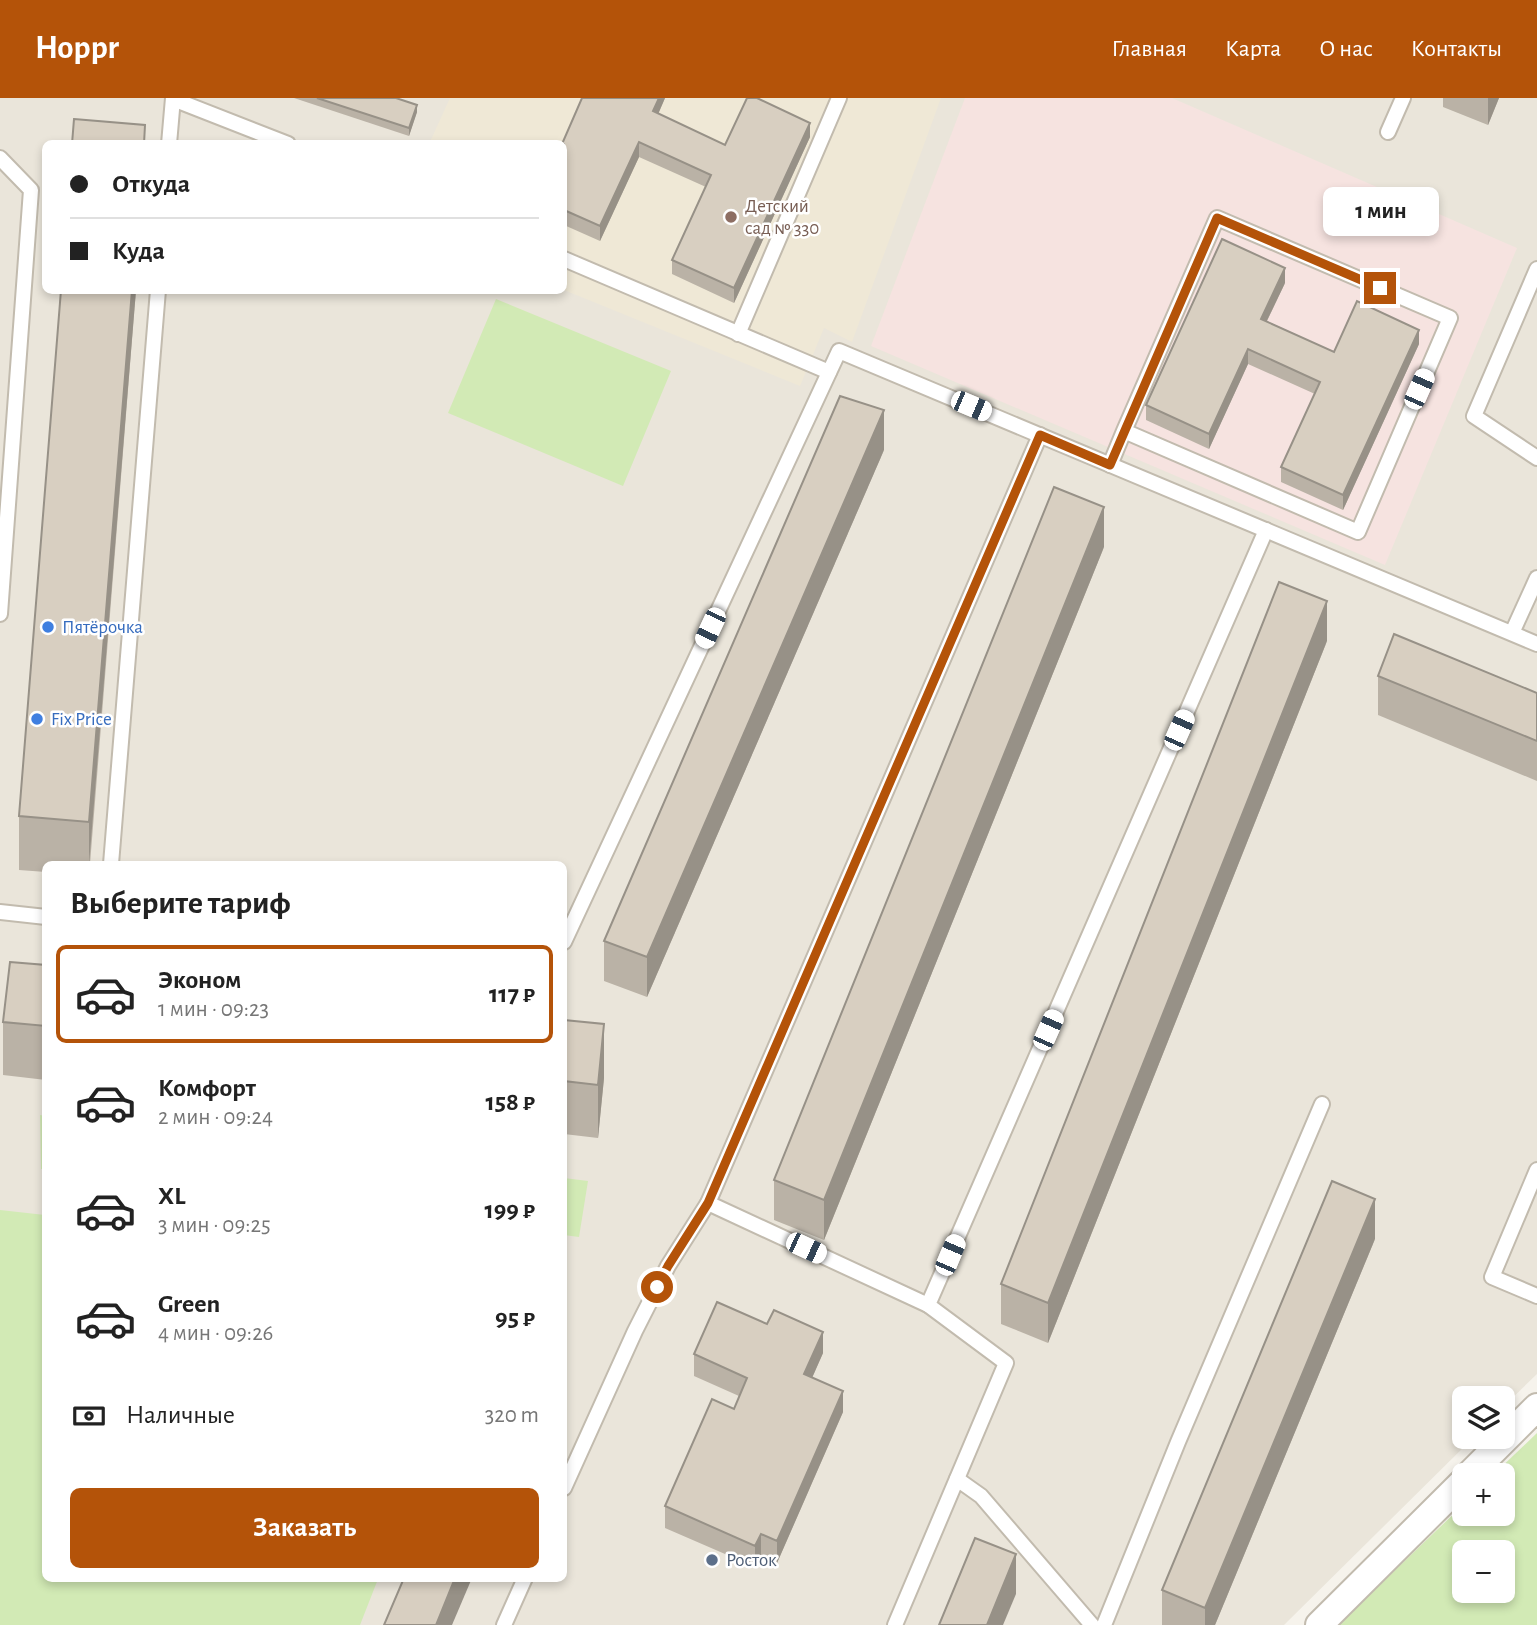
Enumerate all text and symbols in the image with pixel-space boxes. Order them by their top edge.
text: Hoppr [35,32,119,65]
text: Главная [1112,37,1187,61]
text: Карта [1225,37,1281,61]
text: О нас [1319,37,1373,61]
text: Контакты [1411,37,1502,61]
text: Откуда [112,171,190,197]
callout: 1 мин [1322,186,1438,236]
place label: Детский сад № 330 [745,197,819,238]
text: 1 мин [1355,200,1407,223]
marker: Детский сад № 330 [723,209,739,225]
text: Куда [112,238,165,264]
route end [1364,272,1396,304]
car [1401,366,1438,412]
car [948,388,995,424]
car [692,605,729,651]
place label: Пятёрочка [62,618,143,637]
marker: Пятёрочка [40,619,56,635]
car [1161,707,1198,753]
place label: Fix Price [51,710,112,729]
marker: Fix Price [29,711,45,727]
text: Выберите тариф [70,887,291,919]
icon: car [74,963,137,1026]
text: Эконом [158,967,241,993]
text: 117 ₽ [489,981,535,1007]
text: 1 мин · 09:23 [158,998,269,1021]
car [1030,1007,1067,1053]
icon: car [74,1071,137,1134]
text: Комфорт [158,1075,256,1101]
text: 158 ₽ [485,1089,535,1115]
text: 2 мин · 09:24 [158,1106,273,1129]
icon: car [74,1179,137,1242]
text: XL [158,1183,185,1209]
text: 199 ₽ [484,1197,535,1223]
text: 3 мин · 09:25 [158,1214,271,1237]
car [783,1230,830,1266]
car [933,1232,968,1278]
route start [641,1271,673,1303]
icon: car [74,1287,137,1350]
text: Green [158,1291,220,1317]
text: 95 ₽ [495,1305,535,1331]
text: 4 мин · 09:26 [158,1322,273,1345]
map controls [1452,1386,1515,1603]
button: layers [1452,1386,1515,1449]
icon: cash [70,1397,108,1435]
text: Наличные [126,1402,235,1428]
text: 320 m [485,1404,539,1427]
button: + [1452,1463,1515,1526]
button: Заказать [70,1488,539,1568]
button: − [1452,1540,1515,1603]
place label: Росток [726,1551,777,1570]
marker: Росток [704,1552,720,1568]

